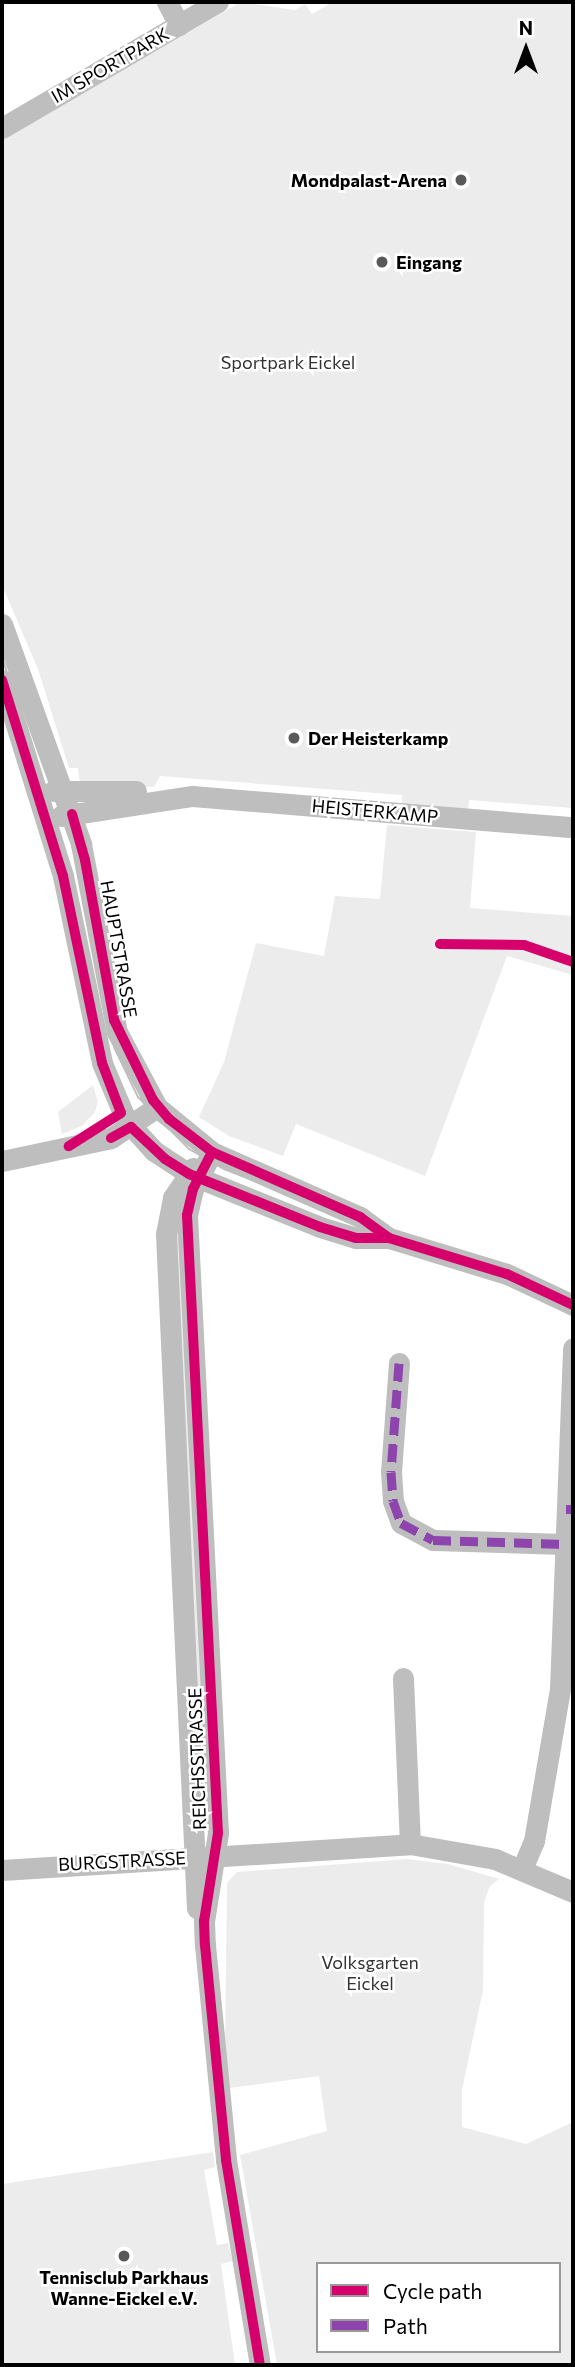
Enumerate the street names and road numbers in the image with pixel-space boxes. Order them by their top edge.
street label: IM SPORTPARK [47,23,173,107]
street label: HEISTERKAMP [311,795,439,827]
street label: HAUPTSTRASSE [96,878,142,1020]
street label: REICHSSTRASSE [184,1688,210,1830]
street label: BURGSTRASSE [58,1847,186,1875]

